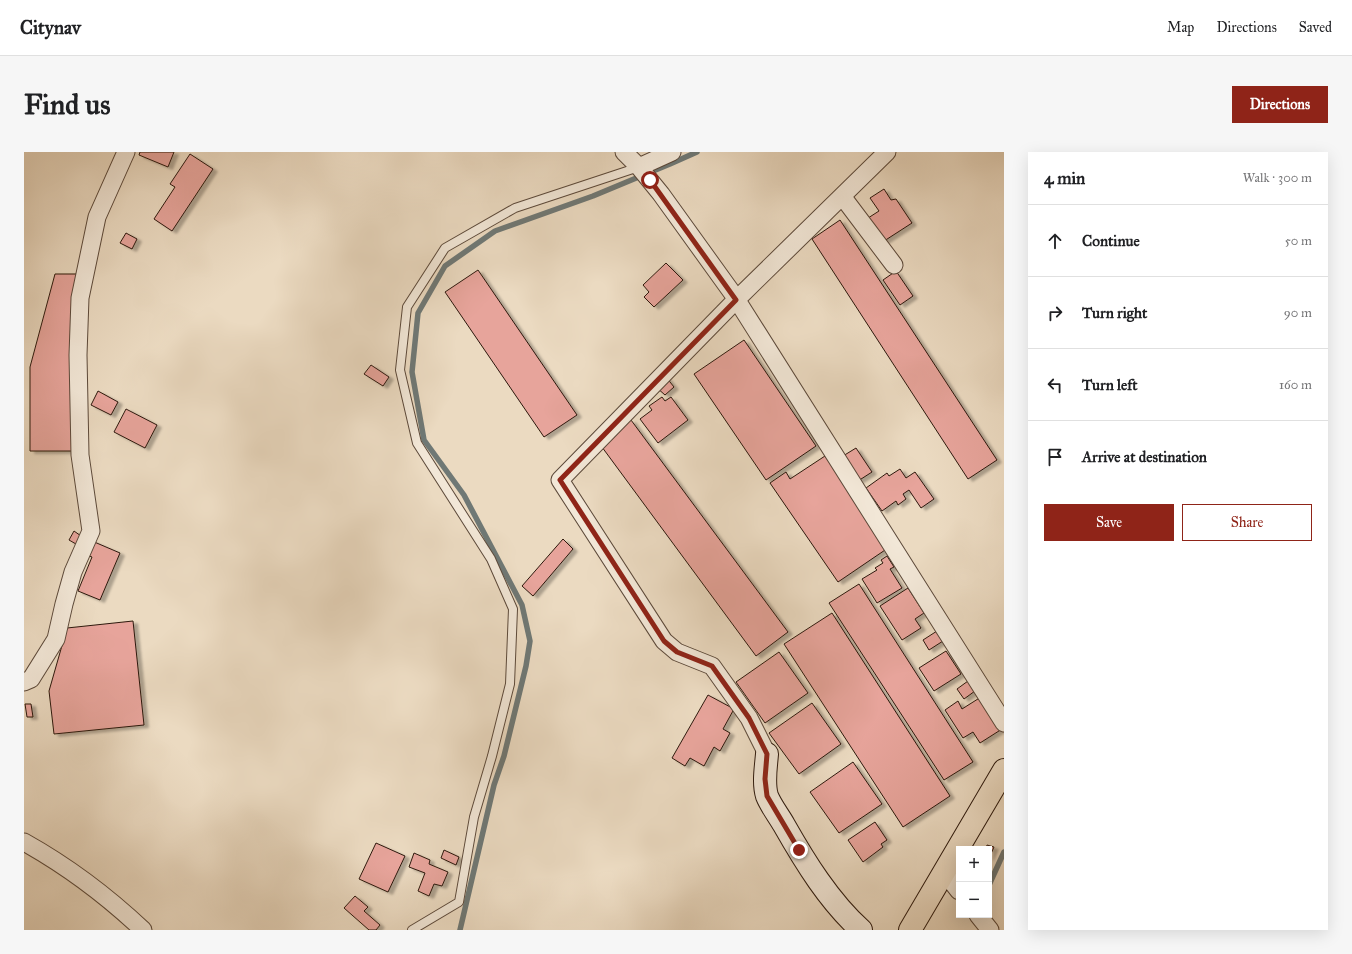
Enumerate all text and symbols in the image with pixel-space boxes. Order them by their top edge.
text: Citynav [20,16,81,39]
text: Map [1167,19,1194,36]
text: Directions [1216,19,1277,36]
text: Saved [1299,19,1332,36]
button: Directions [1232,86,1328,123]
text: Find us [24,87,110,122]
text: 4 min [1044,168,1085,189]
text: Walk · 300 m [1243,170,1312,186]
route start [641,171,659,189]
icon: ahead [1044,230,1066,252]
text: Continue [1082,232,1140,250]
text: 50 m [1285,233,1312,249]
icon: right [1044,302,1066,324]
text: Turn right [1082,304,1147,322]
text: 90 m [1284,305,1312,321]
icon: left [1044,374,1066,396]
text: Turn left [1082,376,1138,394]
text: 160 m [1279,377,1312,393]
icon: arrive [1044,446,1066,468]
text: Arrive at destination [1082,448,1207,466]
button: Save [1044,504,1174,541]
button: Share [1182,504,1312,541]
route end [790,841,808,859]
map controls [956,846,992,918]
button: + [956,846,992,882]
button: − [956,882,992,918]

